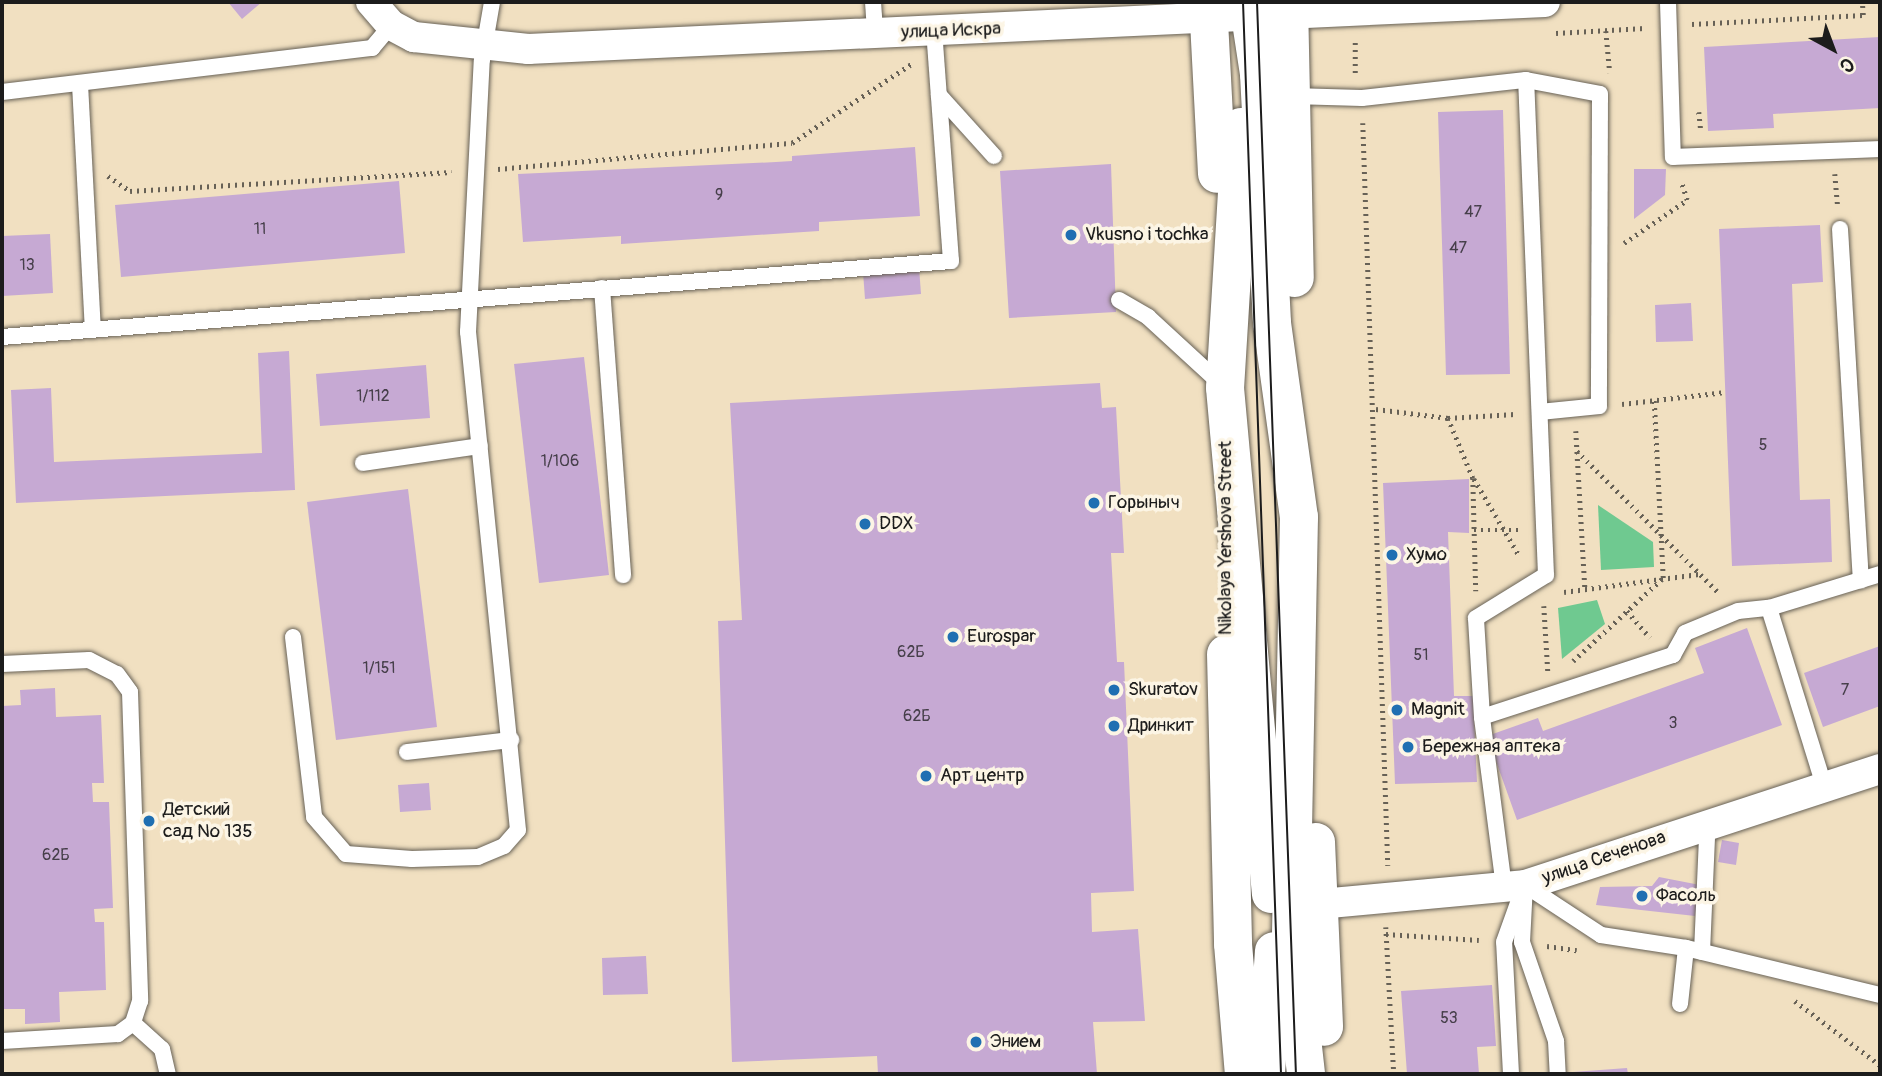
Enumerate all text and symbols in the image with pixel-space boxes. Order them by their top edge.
north arrow [1798,14,1868,84]
street label: улица Искра [901,18,1001,44]
text: С [1834,52,1859,78]
house number: 9 [715,185,723,205]
house number: 47 [1464,202,1482,222]
house number: 11 [254,219,266,239]
place label: Vkusno i tochka [1085,224,1208,246]
marker: Vkusno i tochka [1063,227,1079,243]
house number: 47 [1449,238,1467,258]
house number: 13 [19,255,35,275]
house number: 1/112 [356,386,390,406]
house number: 5 [1759,435,1767,455]
street label: Nikolaya Yershova Street [1215,441,1237,635]
house number: 1/106 [541,451,579,471]
place label: Горыныч [1108,492,1180,514]
marker: Горыныч [1086,495,1102,511]
place label: DDX [879,513,914,535]
marker: DDX [857,516,873,532]
place label: Хумо [1406,544,1447,566]
marker: Хумо [1384,547,1400,563]
place label: Eurospar [967,626,1036,648]
marker: Eurospar [945,629,961,645]
house number: 62Б [897,642,925,662]
house number: 51 [1414,645,1428,665]
house number: 1/151 [362,658,396,678]
place label: Skuratov [1128,679,1198,701]
house number: 7 [1841,680,1849,700]
marker: Skuratov [1106,682,1122,698]
place label: Magnit [1411,699,1465,721]
marker: Magnit [1389,702,1405,718]
house number: 62Б [903,706,931,726]
house number: 3 [1669,713,1677,733]
place label: Дринкит [1128,715,1194,737]
marker: Дринкит [1106,718,1122,734]
place label: Бережная аптека [1422,736,1561,758]
marker: Бережная аптека [1400,739,1416,755]
place label: Арт центр [940,765,1024,787]
marker: Арт центр [918,768,934,784]
place label: Детский сад № 135 [163,799,253,843]
marker: Детский сад № 135 [141,813,157,829]
street label: улица Сеченова [1539,826,1669,890]
house number: 62Б [42,845,70,865]
place label: Фасоль [1656,885,1716,907]
marker: Фасоль [1634,888,1650,904]
house number: 53 [1440,1008,1458,1028]
place label: Энием [990,1031,1041,1053]
marker: Энием [968,1034,984,1050]

